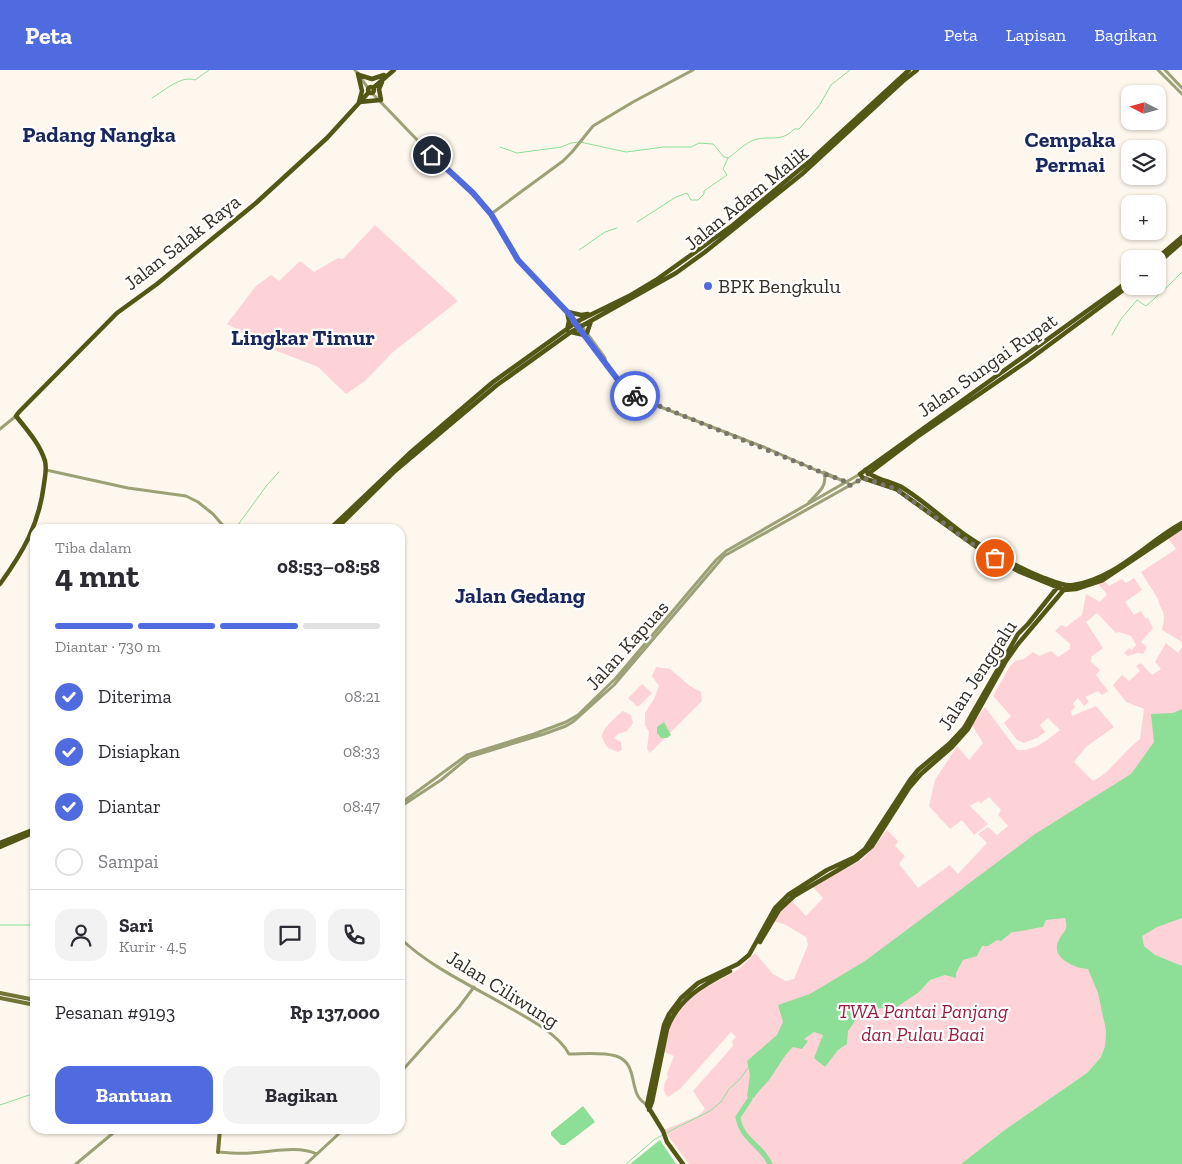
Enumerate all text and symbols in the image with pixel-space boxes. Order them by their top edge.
text: Peta [25,21,72,50]
text: Peta [944,24,978,46]
text: Lapisan [1006,24,1066,46]
text: Bagikan [1094,24,1157,46]
north arrow [1121,85,1166,130]
map controls [1121,85,1166,295]
district label: Padang Nangka [22,121,176,148]
district label: Cempaka Permai [1024,126,1116,178]
pin [411,134,453,176]
street label: Jalan Adam Malik [679,140,813,255]
button: layers [1121,140,1166,185]
icon: home [418,141,446,169]
street label: Jalan Salak Raya [119,189,245,295]
button: + [1121,195,1166,240]
button: − [1121,250,1166,295]
place label: BPK Bengkulu [718,274,841,298]
marker: BPK Bengkulu [702,280,714,292]
street label: Jalan Sungai Rupat [913,308,1062,422]
district label: Lingkar Timur [231,324,375,351]
courier [610,371,660,421]
icon: bike [621,382,649,410]
pin [974,537,1016,579]
text: Tiba dalam [55,538,132,557]
icon: bag [981,544,1009,572]
text: 08:53–08:58 [277,555,380,578]
text: 4 mnt [55,557,139,595]
district label: Jalan Gedang [455,582,586,609]
street label: Jalan Kapuas [580,595,674,695]
street label: Jalan Jenggalu [933,615,1021,735]
text: Diantar · 730 m [55,637,161,656]
icon: check [55,683,83,711]
text: Diterima [98,685,172,708]
text: 08:21 [344,687,380,706]
icon: check [55,738,83,766]
text: Disiapkan [98,740,180,763]
text: 08:33 [343,742,380,761]
icon: check [55,793,83,821]
text: Diantar [98,795,161,818]
text: 08:47 [343,797,380,816]
text: Sampai [98,850,159,873]
button: person [55,909,107,961]
button: chat [264,909,316,961]
button: phone [328,909,380,961]
text: Sari [119,914,153,937]
text: Kurir · 4.5 [119,937,187,956]
street label: Jalan Ciliwung [443,945,563,1033]
park label: TWA Pantai Panjang dan Pulau Baai [838,999,1009,1046]
text: Pesanan #9193 [55,1001,175,1024]
text: Rp 137,000 [290,1001,380,1024]
button: Bantuan [55,1066,213,1124]
button: Bagikan [223,1066,380,1124]

